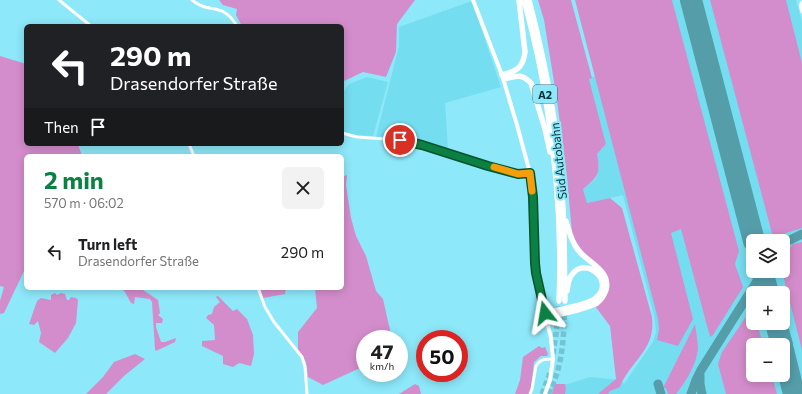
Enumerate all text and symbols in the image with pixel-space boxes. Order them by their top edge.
text: 290 m [110,38,191,72]
icon: left [44,40,96,92]
text: Drasendorfer Straße [110,72,277,94]
road number: A2 [533,85,557,103]
icon: arrive [87,116,109,138]
text: Then [44,118,79,136]
street label: Süd Autobahn [547,122,569,200]
pin [383,123,417,157]
icon: arrive [389,129,411,151]
text: 2 min [44,165,104,194]
button: close [282,167,324,209]
text: 570 m · 06:02 [44,195,124,211]
map controls [746,234,790,382]
button: layers [746,234,790,278]
text: Turn left [78,235,137,253]
icon: left [44,241,66,263]
text: 290 m [281,243,324,261]
text: Drasendorfer Straße [78,253,199,269]
button: + [746,286,790,330]
position arrow [524,292,566,334]
speed limit sign: 50 [416,330,468,382]
button: − [746,338,790,382]
text: 47 [371,339,393,363]
text: km/h [370,360,394,372]

